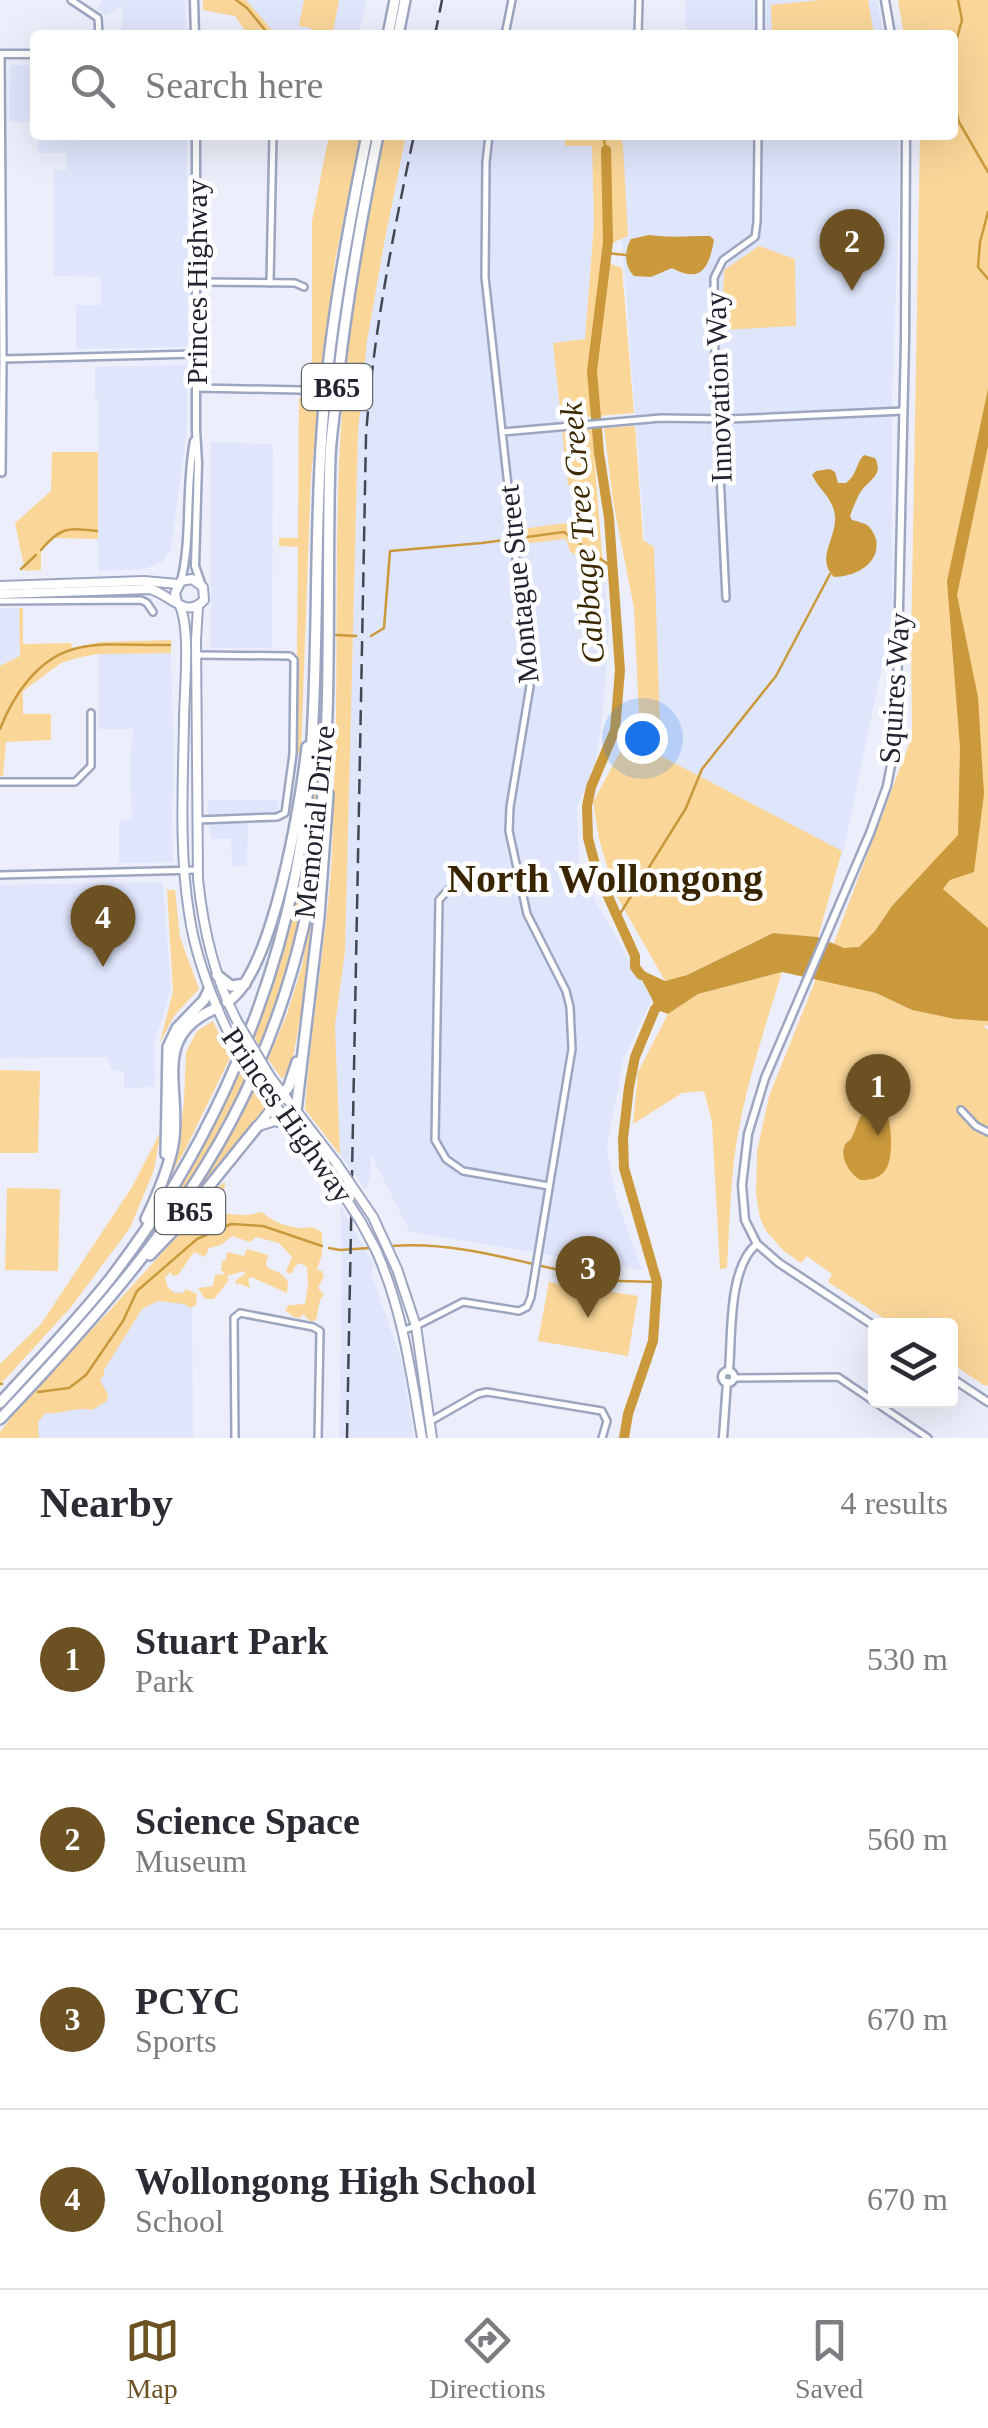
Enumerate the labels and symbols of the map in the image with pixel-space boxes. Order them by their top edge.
street label: Princes Highway [180,179,213,385]
pin: 2 [820,208,884,291]
street label: Innovation Way [698,291,738,483]
road number: B65 [302,364,372,410]
water label: Cabbage Tree Creek [553,400,611,665]
street label: Montague Street [491,483,545,685]
street label: Squires Way [872,611,916,765]
your location [617,713,668,764]
street label: Memorial Drive [287,724,341,920]
district label: North Wollongong [447,856,763,901]
pin: 4 [70,884,136,967]
street label: Princes Highway [215,1021,361,1209]
pin: 1 [846,1054,910,1136]
road number: B65 [155,1188,225,1234]
pin: 3 [556,1236,620,1318]

